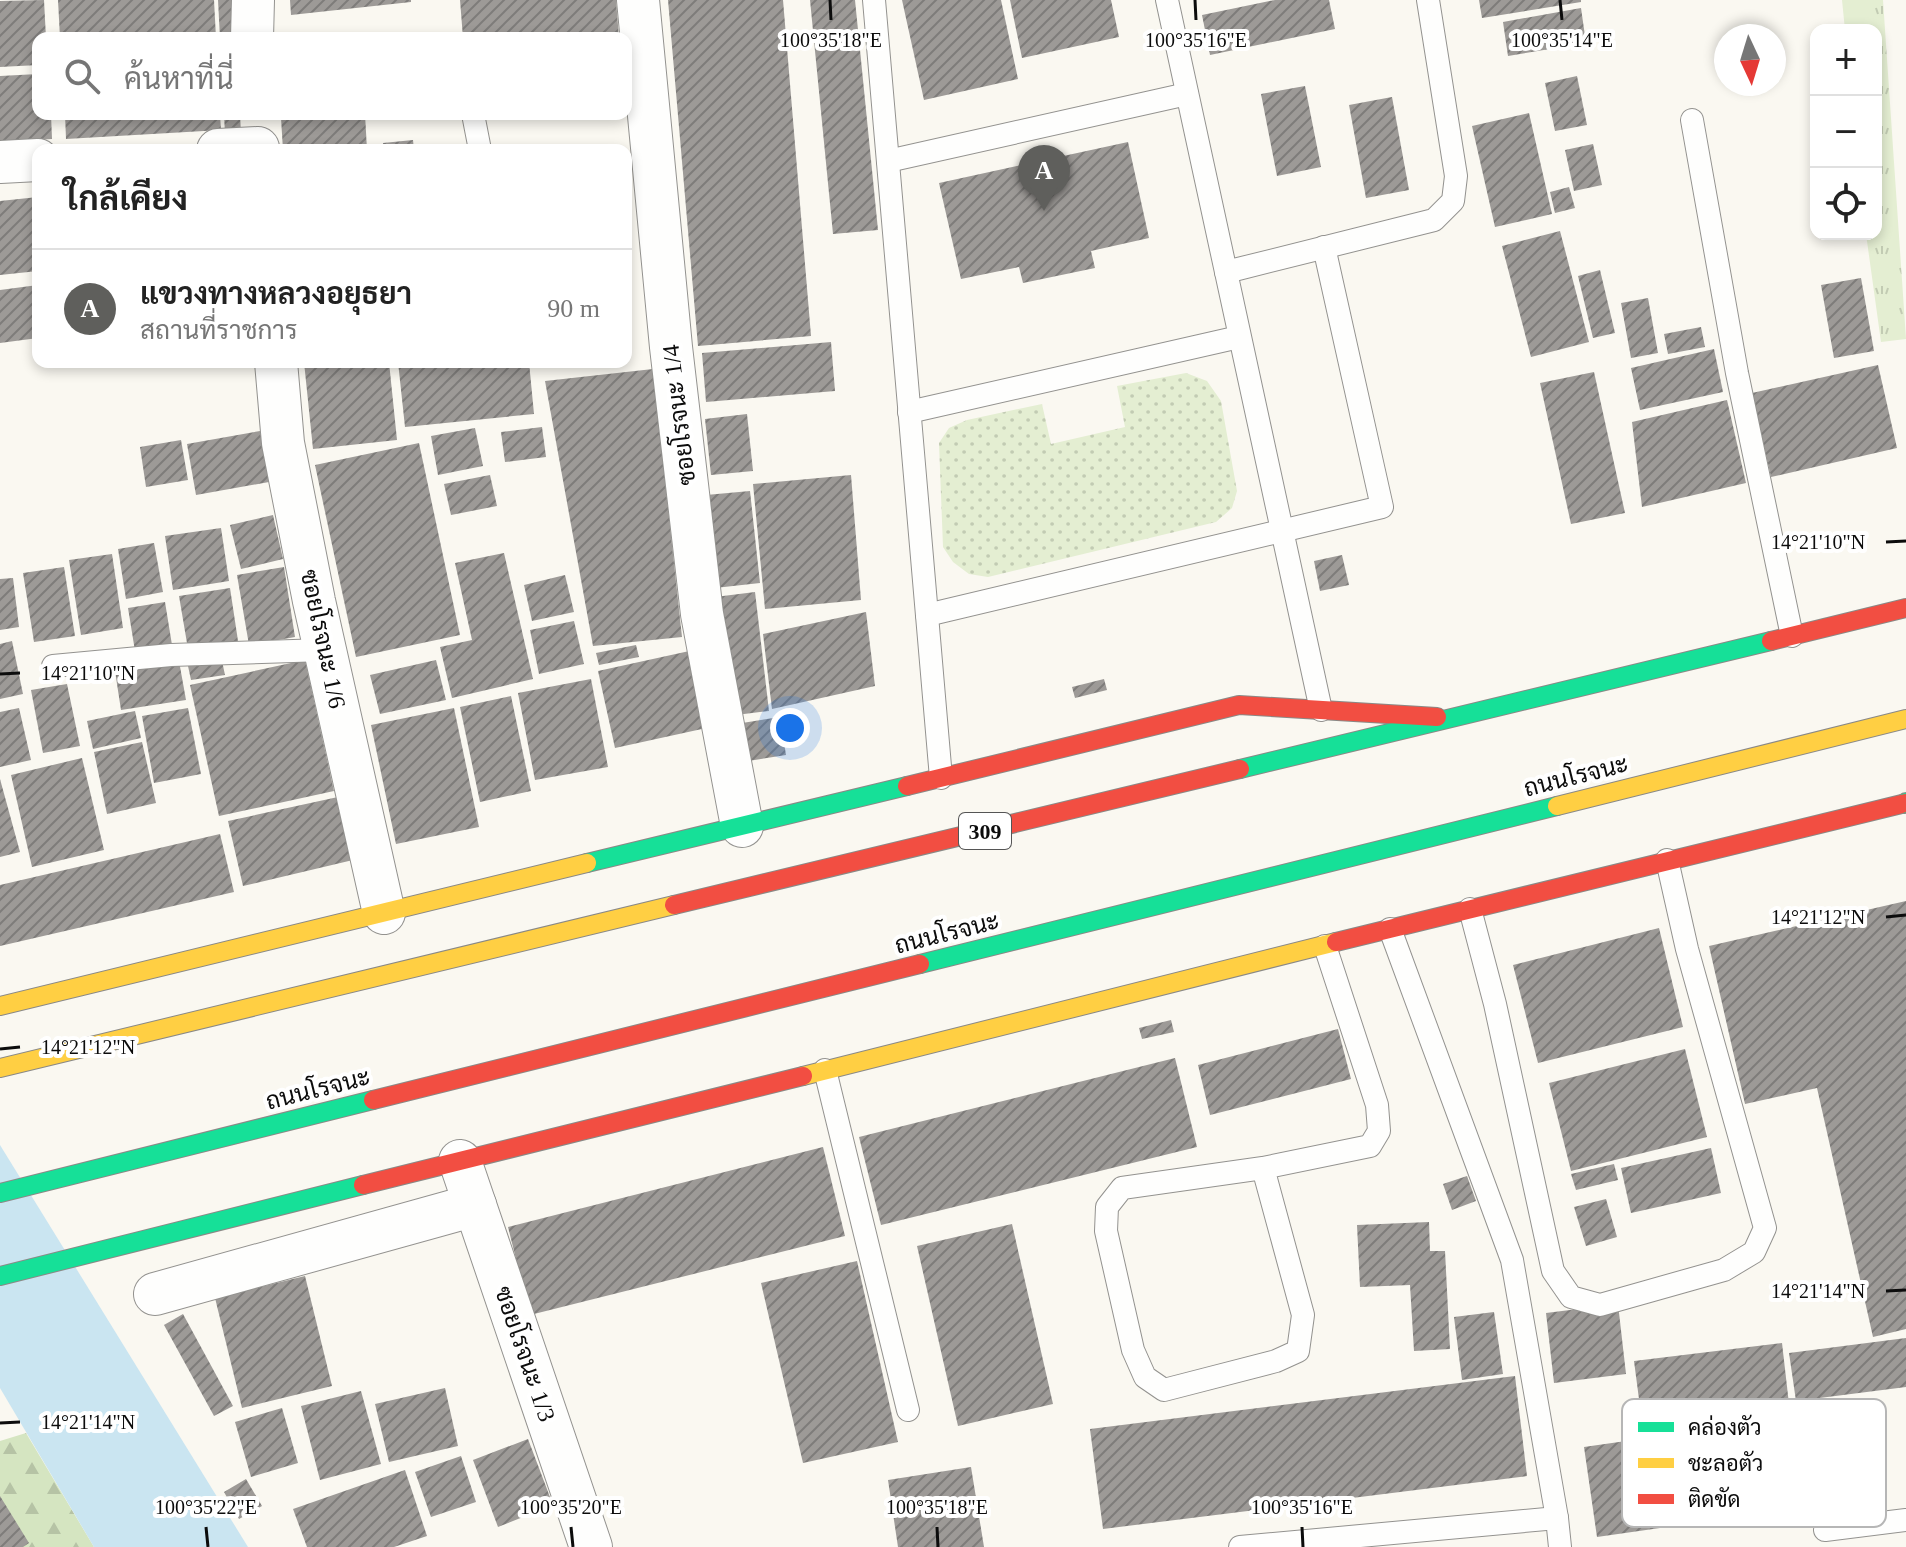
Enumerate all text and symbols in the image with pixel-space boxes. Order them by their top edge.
north arrow [1714,24,1786,96]
map controls [1810,24,1882,240]
button: + [1810,24,1882,96]
text: 100°35'18"E [780,29,882,51]
text: 100°35'16"E [1145,29,1247,51]
text: 100°35'14"E [1511,29,1613,51]
search box [32,32,632,120]
icon: search [60,54,104,98]
text: ค้นหาที่นี่ [124,62,234,95]
button: − [1810,96,1882,168]
pin: A [1018,145,1070,211]
button: locate [1810,168,1882,240]
text: ใกล้เคียง [64,180,188,217]
text: แขวงทางหลวงอยุธยา [140,277,412,310]
text: A [81,294,99,323]
text: 90 m [547,294,600,323]
text: สถานที่ราชการ [140,316,298,345]
street label: ซอยโรจนะ 1/4 [655,343,701,487]
text: 14°21'10"N [1771,531,1865,553]
street label: ซอยโรจนะ 1/6 [296,567,353,711]
text: 14°21'10"N [41,662,135,684]
your location [770,708,810,748]
street label: ถนนโรจนะ [1520,748,1631,802]
road number: 309 [959,813,1011,849]
street label: ถนนโรจนะ [891,905,1002,959]
text: 14°21'12"N [1771,906,1865,928]
text: 14°21'12"N [41,1036,135,1058]
street label: ถนนโรจนะ [262,1061,373,1115]
text: 14°21'14"N [1771,1280,1865,1302]
street label: ซอยโรจนะ 1/3 [490,1282,563,1425]
legend [1622,1399,1886,1527]
text: 14°21'14"N [41,1411,135,1433]
text: คล่องตัว [1688,1414,1762,1440]
text: ชะลอตัว [1688,1450,1763,1476]
text: ติดขัด [1688,1486,1740,1512]
text: 100°35'22"E [155,1496,257,1518]
text: 100°35'20"E [520,1496,622,1518]
text: 100°35'18"E [886,1496,988,1518]
text: 100°35'16"E [1251,1496,1353,1518]

